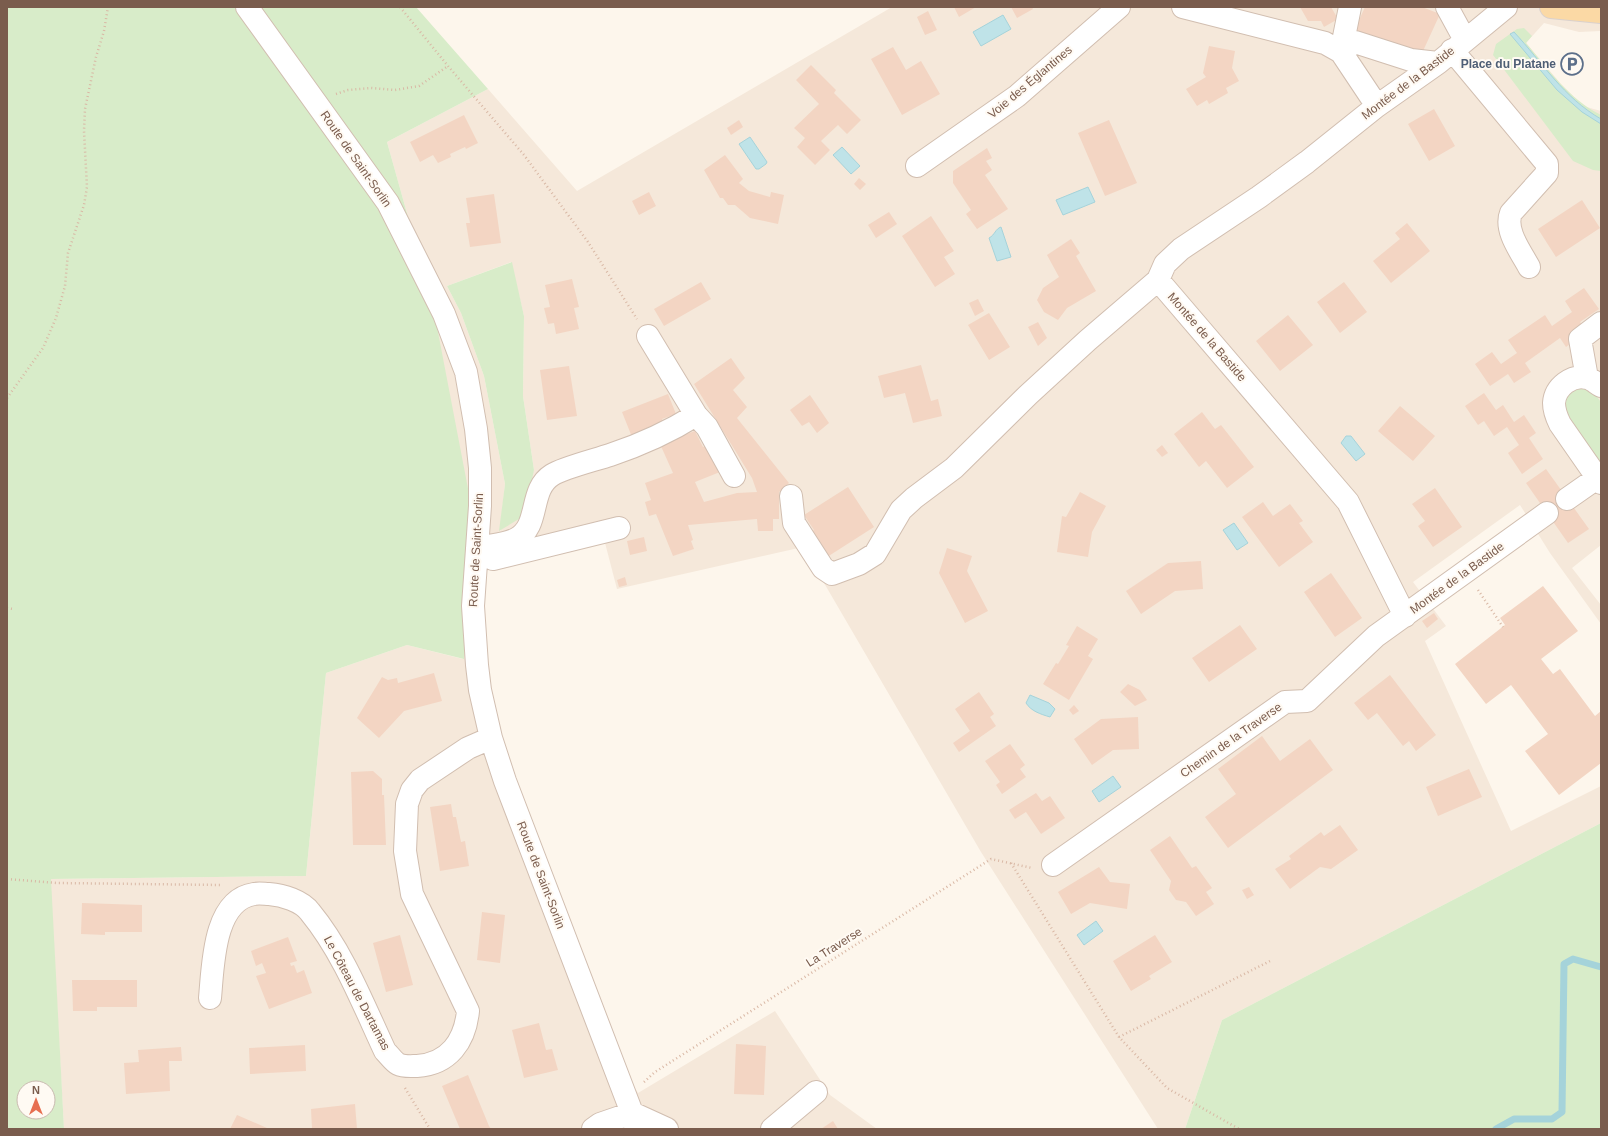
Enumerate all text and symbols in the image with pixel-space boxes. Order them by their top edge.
street label: Voie des Églantines [984,42,1075,121]
street label: Montée de la Bastide [1359,43,1457,123]
parking icon: Place du Platane [1559,51,1585,77]
place label: Place du Platane [1461,57,1556,71]
street label: Route de Saint-Sorlin [318,108,394,210]
street label: Montée de la Bastide [1165,290,1249,384]
street label: Route de Saint-Sorlin [466,493,486,607]
street label: Montée de la Bastide [1407,539,1507,617]
street label: Chemin de la Traverse [1178,699,1285,780]
street label: Route de Saint-Sorlin [514,819,568,931]
street label: La Traverse [803,924,865,970]
street label: Le Côteau de Dartamas [321,933,393,1053]
north arrow [16,1080,56,1120]
text: N [32,1084,40,1096]

